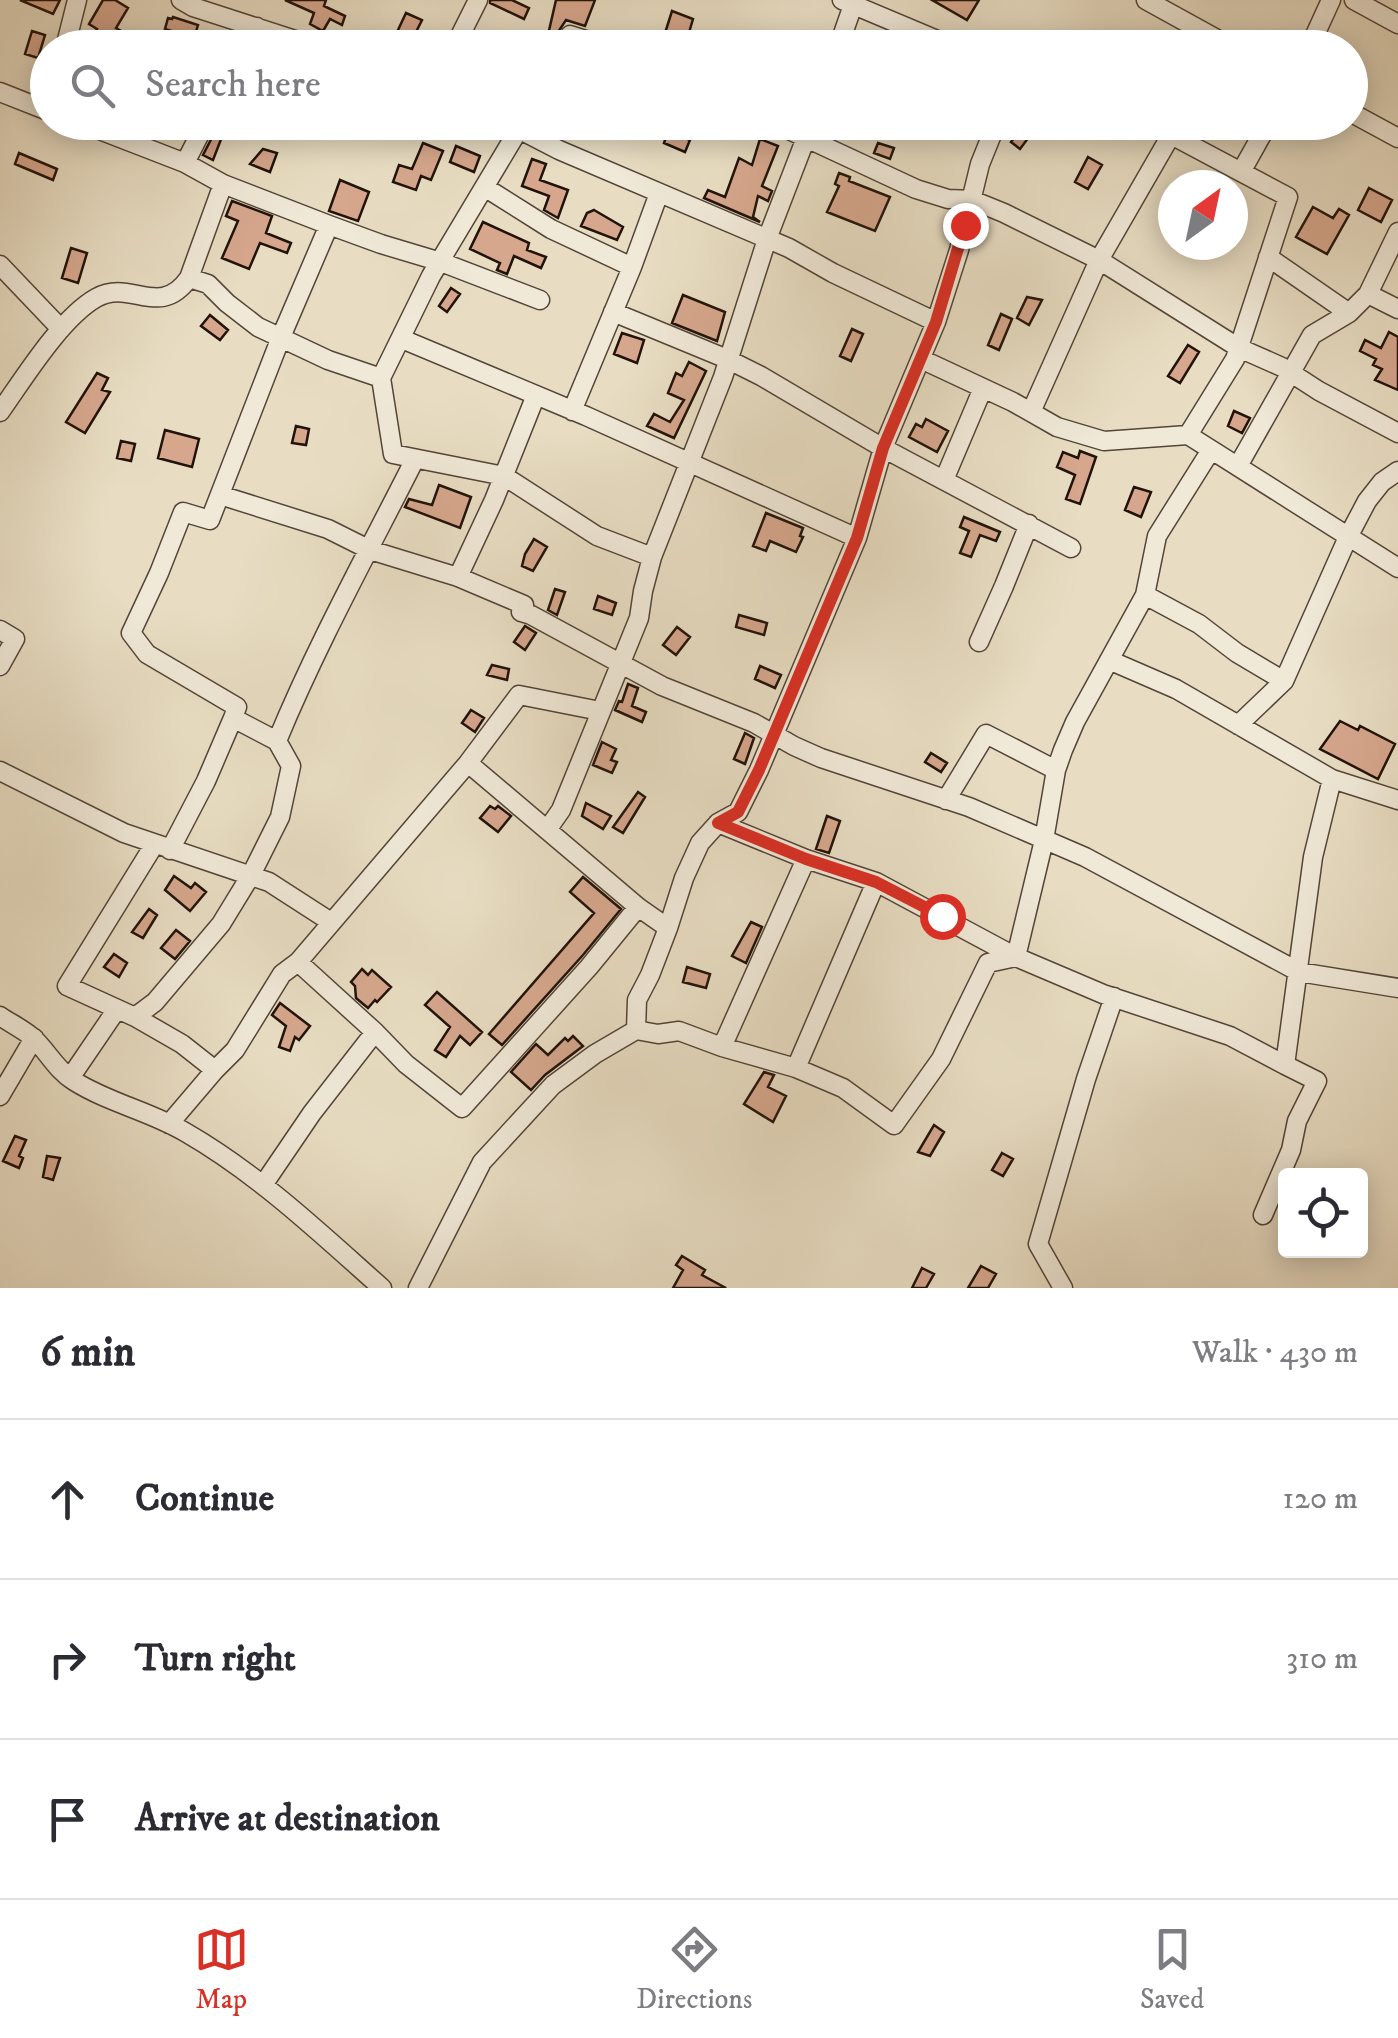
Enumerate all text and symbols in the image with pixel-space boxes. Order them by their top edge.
search box [30,30,1368,140]
icon: search [65,58,120,113]
text: Search here [145,61,321,109]
north arrow [1158,170,1248,260]
route end [943,203,989,249]
route start [920,894,966,940]
map controls [1278,1168,1368,1258]
button: locate [1278,1168,1368,1258]
text: 6 min [40,1327,135,1379]
text: Walk · 430 m [1192,1333,1358,1373]
icon: ahead [40,1472,95,1527]
text: Continue [135,1475,274,1523]
text: 120 m [1282,1479,1358,1519]
icon: right [40,1632,95,1687]
text: Turn right [135,1635,296,1683]
text: 310 m [1286,1639,1358,1679]
icon: arrive [40,1792,95,1847]
text: Arrive at destination [135,1795,440,1843]
tab: Map [194,1922,249,2017]
tab: Directions [636,1922,752,2017]
tab: Saved [1140,1922,1204,2017]

